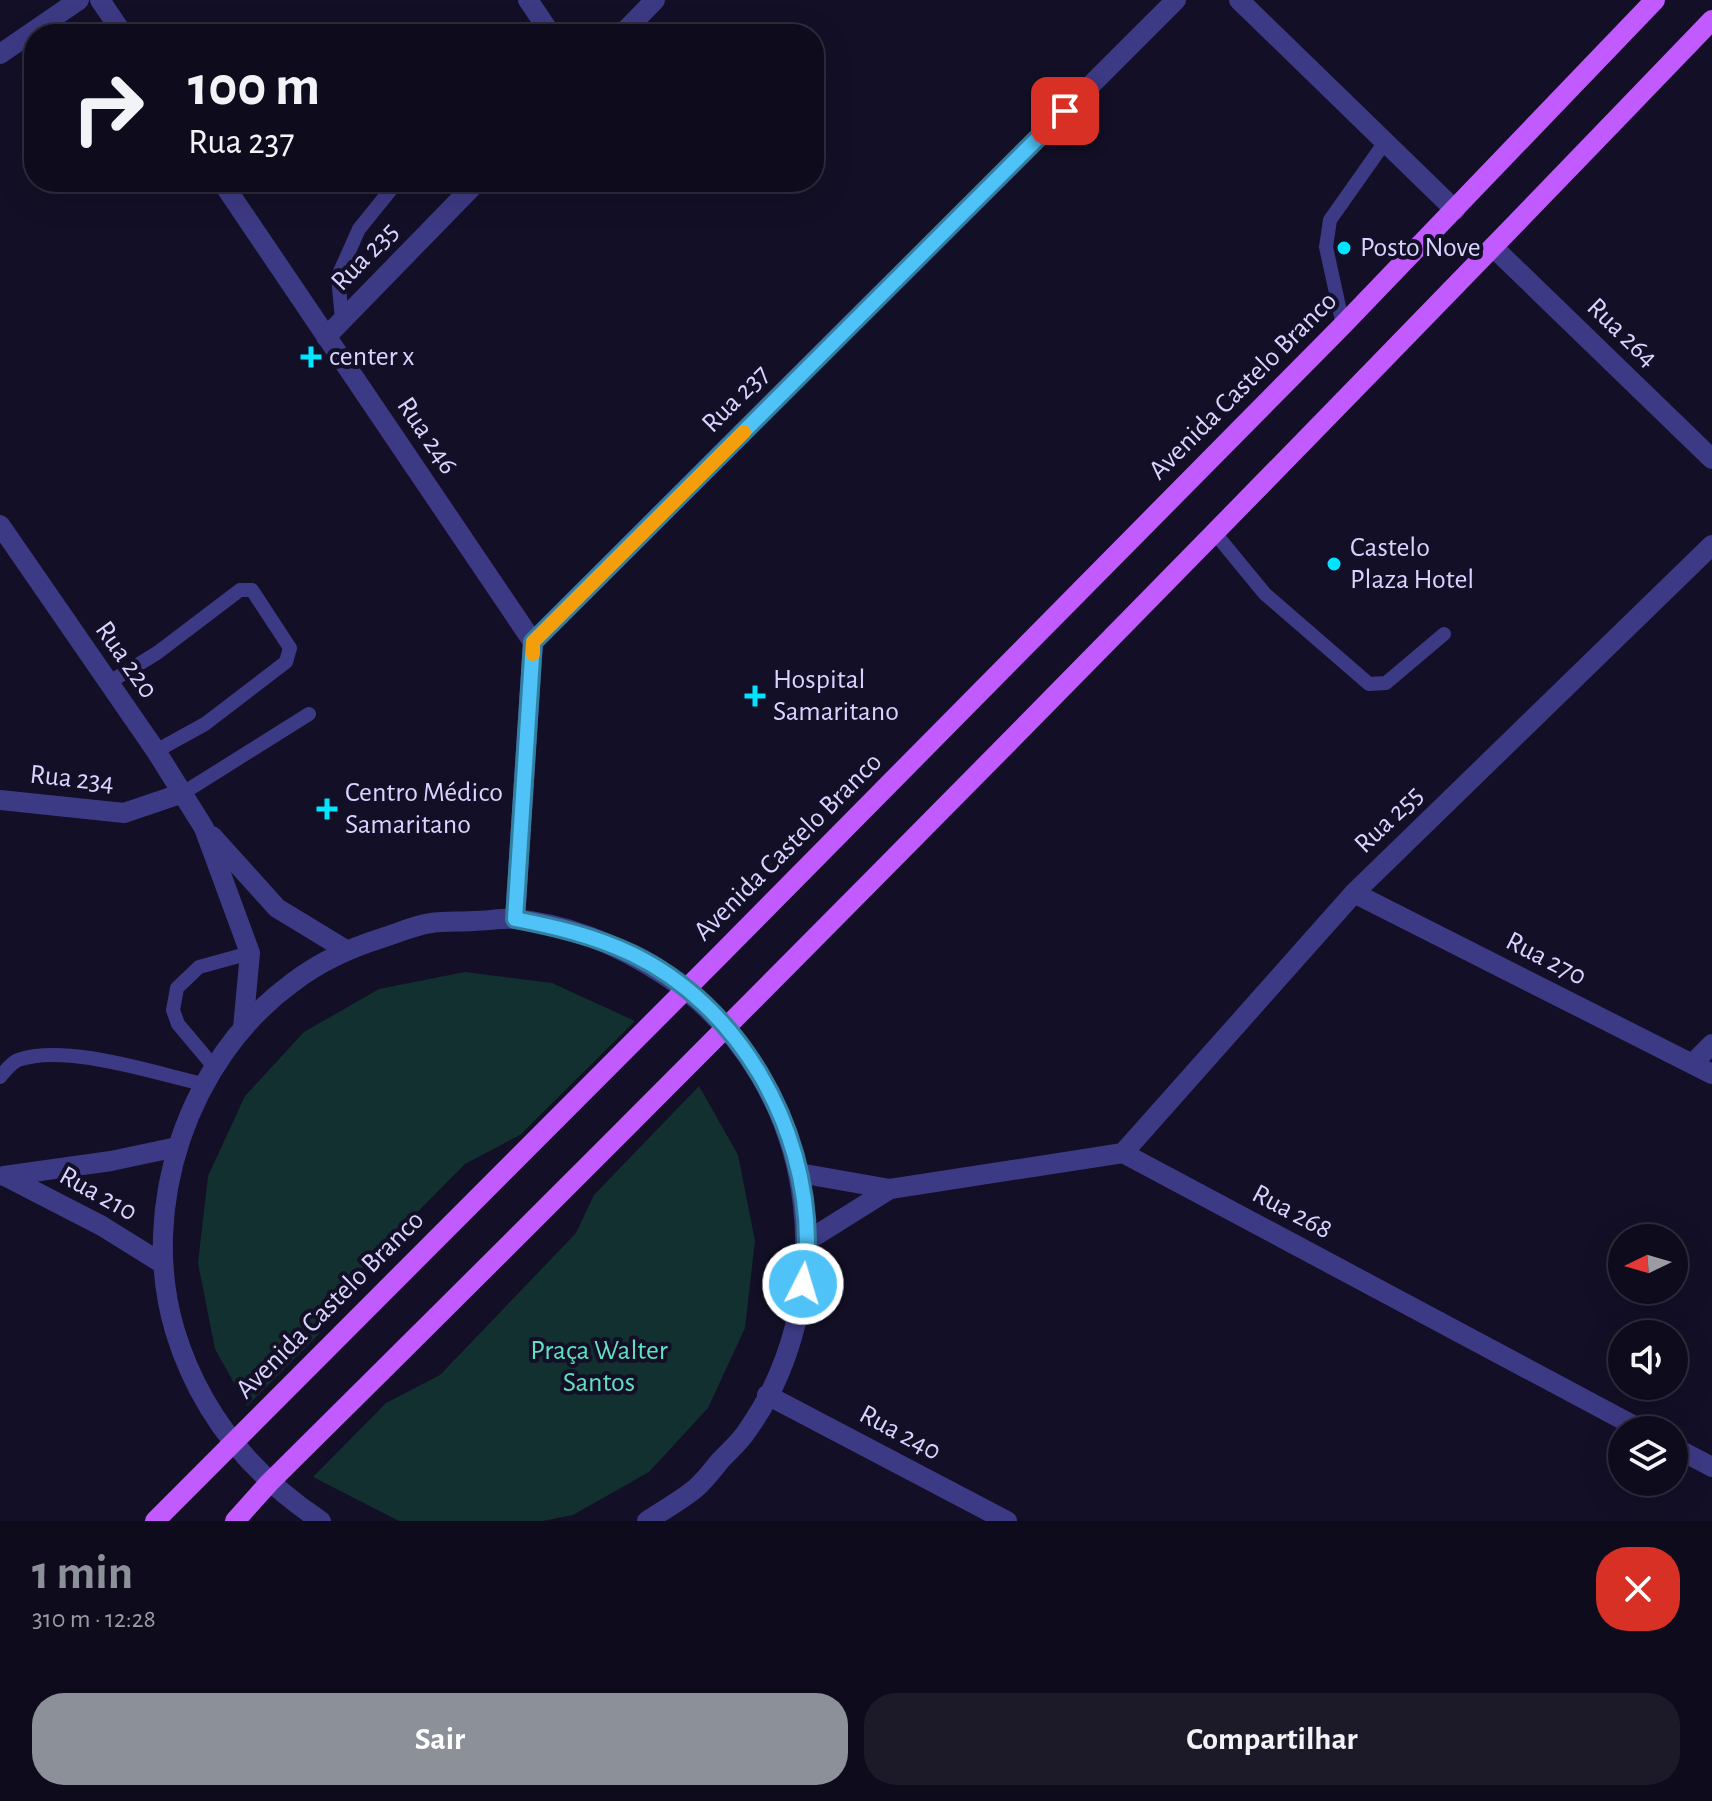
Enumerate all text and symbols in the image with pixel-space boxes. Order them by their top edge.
icon: right [56,56,160,160]
text: 100 m [188,59,320,115]
pin [1031,77,1099,145]
icon: arrive [1043,89,1087,133]
text: Rua 237 [188,124,294,160]
street label: Rua 235 [326,217,404,297]
place label: Posto Nove [1360,234,1481,262]
marker: Posto Nove [1335,239,1353,257]
street label: Avenida Castelo Branco [1144,287,1342,485]
street label: Rua 264 [1581,293,1663,373]
place label: center x [329,343,414,371]
marker: center x [300,346,322,368]
street label: Rua 237 [697,360,775,438]
street label: Rua 246 [391,392,463,480]
place label: Castelo Plaza Hotel [1350,534,1474,594]
marker: Castelo Plaza Hotel [1325,555,1343,573]
street label: Rua 220 [90,616,162,704]
place label: Hospital Samaritano [773,666,899,726]
marker: Hospital Samaritano [744,685,766,707]
street label: Avenida Castelo Branco [689,748,887,946]
street label: Rua 234 [28,761,116,797]
place label: Centro Médico Samaritano [345,779,503,839]
street label: Rua 255 [1349,781,1429,859]
marker: Centro Médico Samaritano [316,798,338,820]
street label: Rua 270 [1501,927,1591,991]
street label: Rua 210 [54,1161,142,1227]
street label: Rua 268 [1247,1179,1337,1245]
street label: Avenida Castelo Branco [231,1206,429,1404]
north arrow [1608,1224,1688,1304]
map controls [1608,1224,1688,1496]
position arrow [761,1242,845,1326]
button: sound [1608,1320,1688,1400]
park label: Praça Walter Santos [530,1337,668,1397]
street label: Rua 240 [855,1400,945,1466]
button: layers [1608,1416,1688,1496]
button: close [1596,1547,1680,1631]
text: 1 min [32,1550,133,1598]
text: 310 m · 12:28 [32,1606,156,1632]
button: Sair [32,1693,848,1785]
button: Compartilhar [864,1693,1680,1785]

